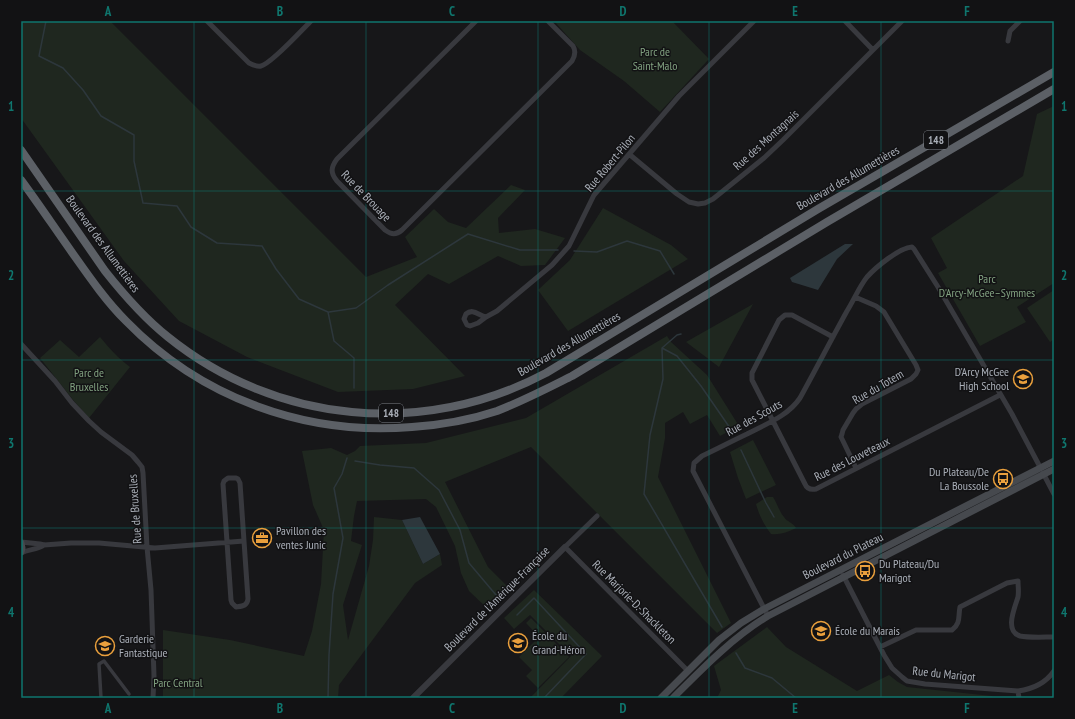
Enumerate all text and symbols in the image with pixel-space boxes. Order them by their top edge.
text: A [104,3,112,20]
text: B [277,3,283,20]
text: C [449,3,455,20]
text: D [620,3,627,20]
text: E [792,3,798,20]
text: F [964,3,970,20]
park label: Parc de Saint-Malo [633,44,677,73]
text: 1 [8,98,14,115]
text: 1 [1061,98,1067,115]
street label: Rue des Montagnais [730,106,802,173]
street label: Rue Robert-Pilon [581,131,638,194]
road number: 148 [924,131,948,149]
street label: Boulevard des Allumettières [794,142,902,213]
street label: Rue de Brouage [338,167,395,224]
street label: Boulevard des Allumettières [63,192,144,295]
text: 2 [8,267,14,284]
text: 2 [1061,267,1067,284]
park label: Parc D'Arcy-McGee–Symmes [939,271,1035,300]
street label: Boulevard des Allumettières [515,308,623,379]
place label: D'Arcy McGee High School [955,364,1009,393]
park label: Parc de Bruxelles [70,365,108,394]
street label: Rue du Totem [850,366,906,407]
school or university icon: D'Arcy McGee High School [1012,368,1034,390]
street label: Rue des Scouts [723,396,785,439]
road number: 148 [379,404,403,422]
street label: Rue des Louveteaux [811,433,892,484]
text: 3 [8,435,14,452]
text: 3 [1061,435,1067,452]
place label: Du Plateau/De La Boussole [929,464,989,493]
bus stop icon: Du Plateau/De La Boussole [992,468,1014,490]
street label: Rue de Bruxelles [125,474,144,544]
place label: Pavillon des ventes Junic [276,523,327,552]
office icon: Pavillon des ventes Junic [251,527,273,549]
street label: Boulevard du Plateau [800,529,885,582]
street label: Boulevard de l'Amérique-Française [441,543,552,654]
place label: Du Plateau/Du Marigot [879,556,939,585]
street label: Rue Marjorie-D.-Shackleton [589,557,679,647]
bus stop icon: Du Plateau/Du Marigot [854,560,876,582]
text: 4 [8,604,15,621]
text: 4 [1061,604,1068,621]
school or university icon: École du Marais [810,620,832,642]
place label: École du Marais [835,623,900,638]
place label: École du Grand-Héron [532,628,585,657]
place label: Garderie Fantastique [119,631,167,660]
school or university icon: École du Grand-Héron [507,632,529,654]
school or university icon: Garderie Fantastique [94,635,116,657]
street label: Rue du Marigot [912,663,977,684]
park label: Parc Central [153,675,203,690]
text: A [104,700,112,717]
text: B [277,700,283,717]
text: C [449,700,455,717]
text: D [620,700,627,717]
text: E [792,700,798,717]
text: F [964,700,970,717]

